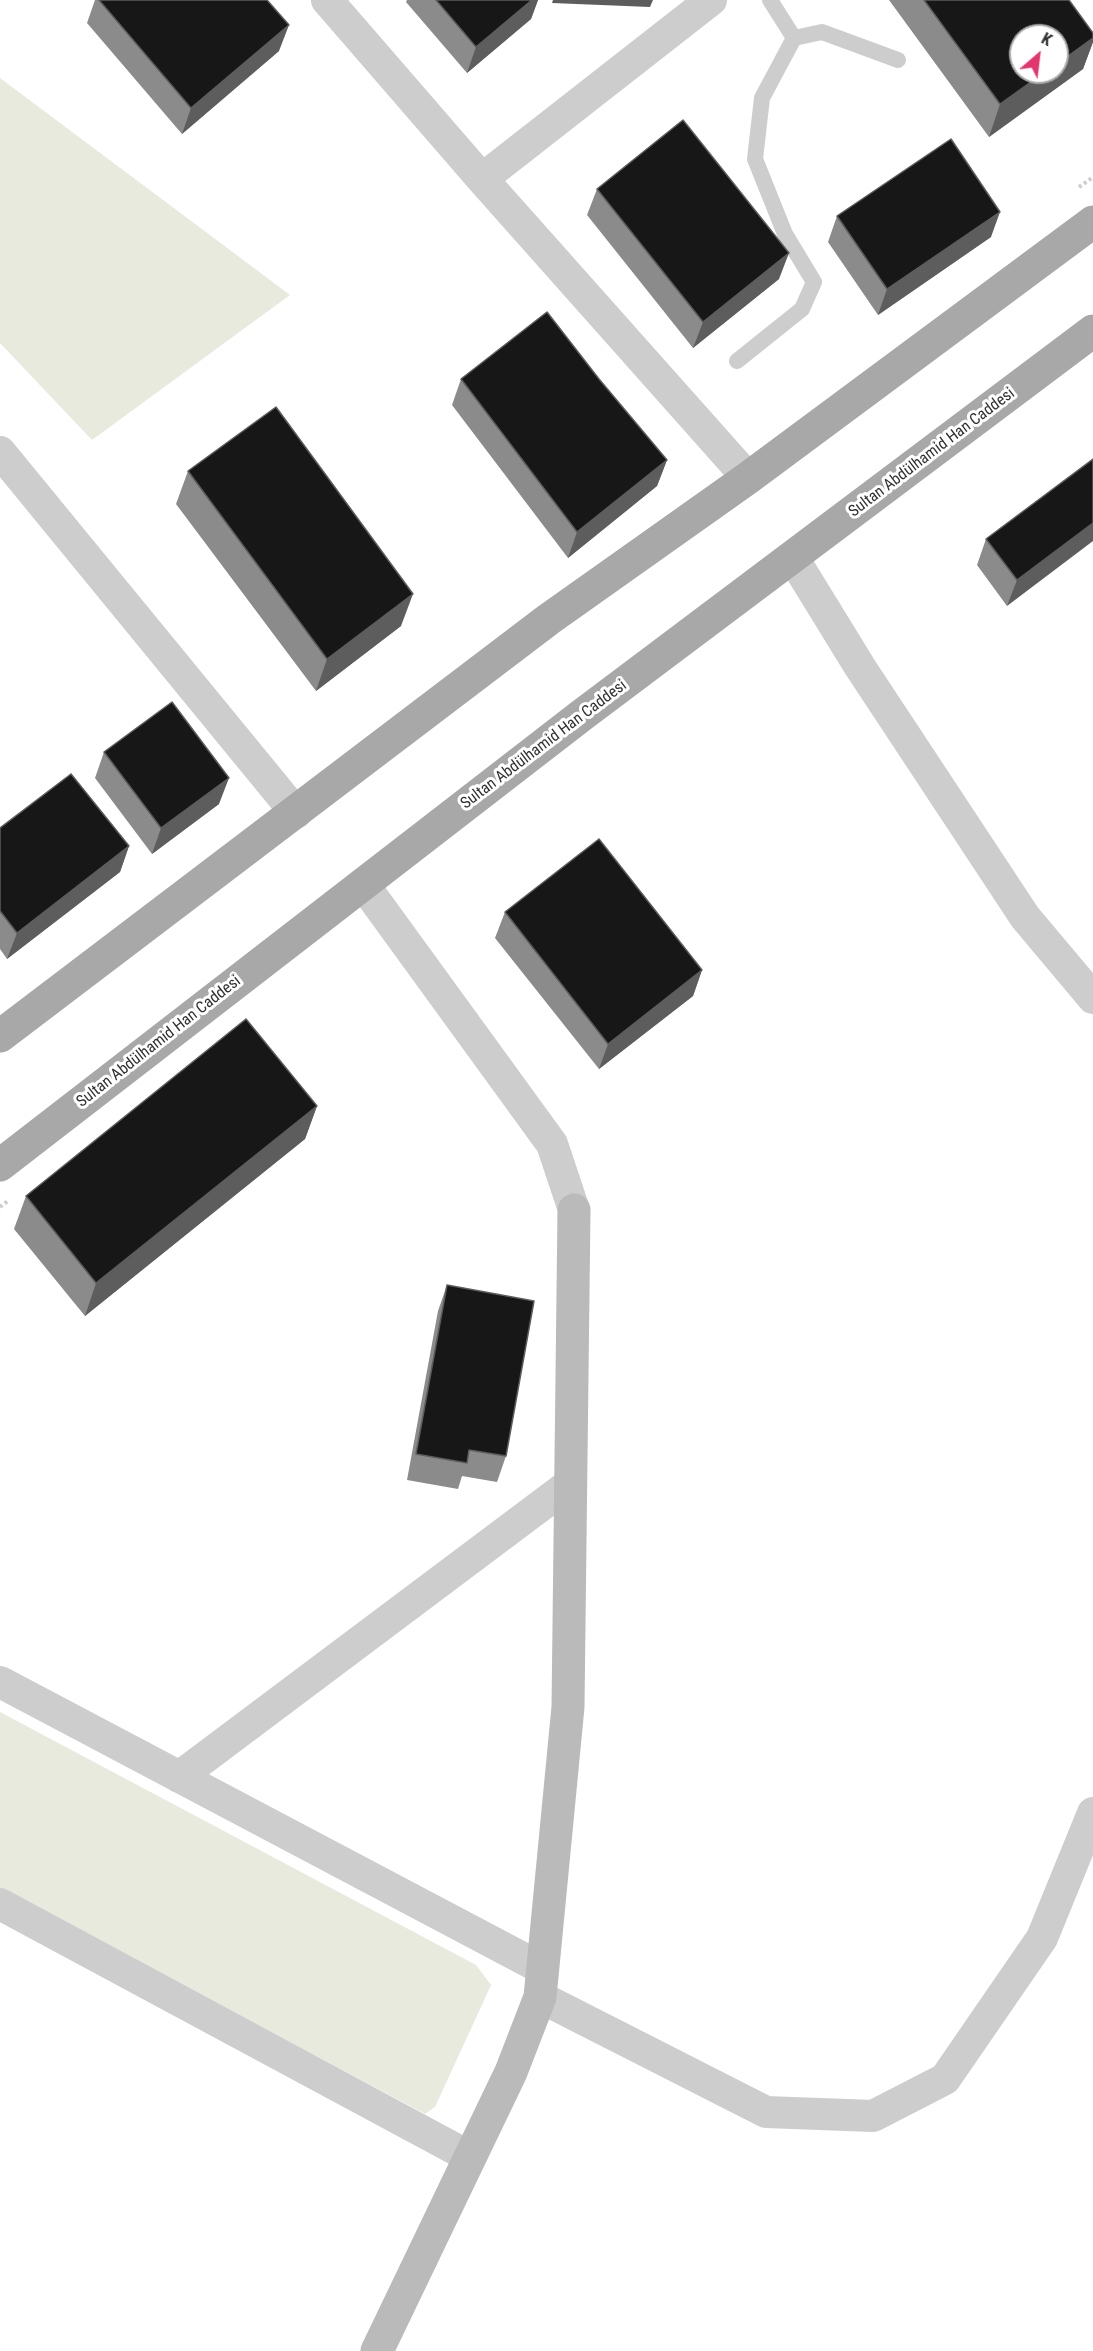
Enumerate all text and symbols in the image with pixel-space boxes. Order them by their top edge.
north arrow [1009,24,1069,84]
text: K [1038,29,1055,50]
street label: Sultan Abdülhamid Han Caddesi [845,384,1019,522]
street label: Sultan Abdülhamid Han Caddesi [457,676,631,814]
street label: Sultan Abdülhamid Han Caddesi [73,972,245,1112]

